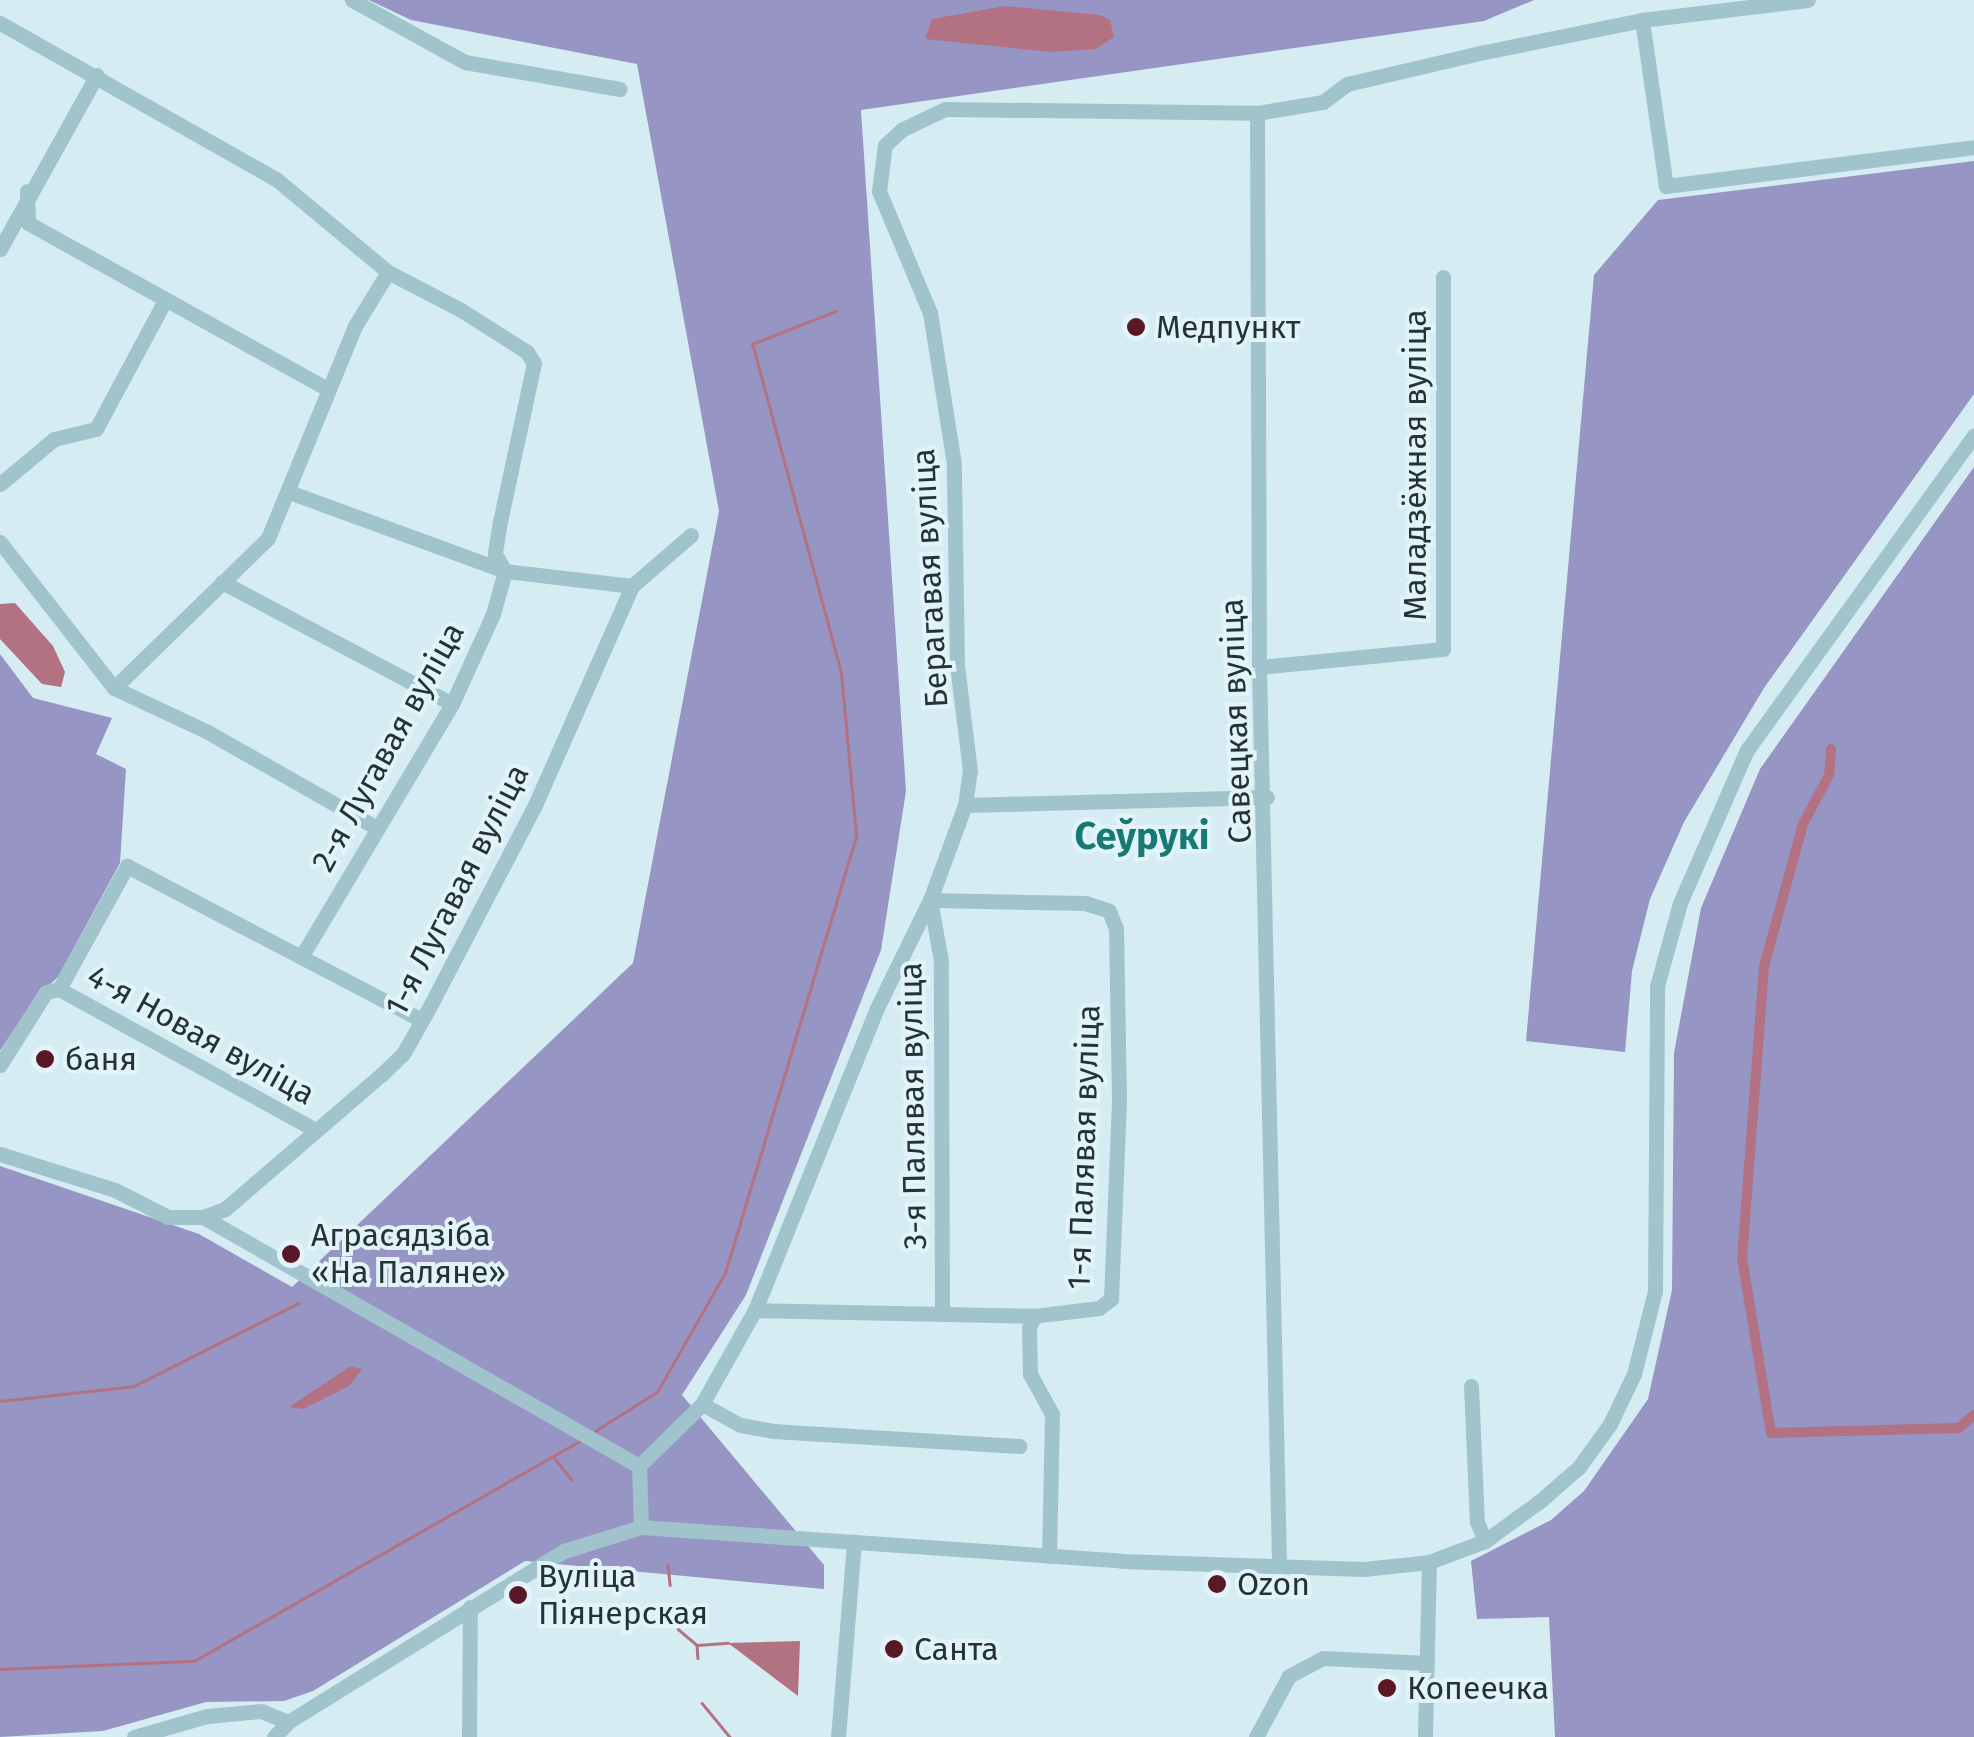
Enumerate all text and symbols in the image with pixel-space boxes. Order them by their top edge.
place label: Медпункт [1156,308,1301,346]
street label: Маладзёжная вуліца [1396,309,1434,621]
marker: Медпункт [1125,316,1147,338]
street label: Берагавая вуліца [904,447,956,709]
street label: Савецкая вуліца [1213,598,1259,844]
street label: 2-я Лугавая вуліца [304,616,472,878]
street label: 1-я Лугавая вуліца [377,758,537,1022]
district label: Сеўрукі [1074,814,1210,860]
street label: 4-я Новая вуліца [81,957,321,1113]
street label: 3-я Палявая вуліца [891,962,935,1250]
street label: 1-я Палявая вуліца [1060,1004,1108,1290]
place label: баня [65,1040,137,1078]
marker: баня [34,1048,56,1070]
place label: Аграсядзіба «На Паляне» [311,1217,506,1292]
marker: Аграсядзіба «На Паляне» [280,1243,302,1265]
place label: Вуліца Піянерская [538,1558,708,1633]
place label: Ozon [1237,1565,1310,1603]
marker: Ozon [1206,1573,1228,1595]
marker: Вуліца Піянерская [507,1584,529,1606]
place label: Санта [914,1630,999,1668]
marker: Санта [883,1638,905,1660]
place label: Копеечка [1407,1669,1549,1707]
marker: Копеечка [1376,1677,1398,1699]

